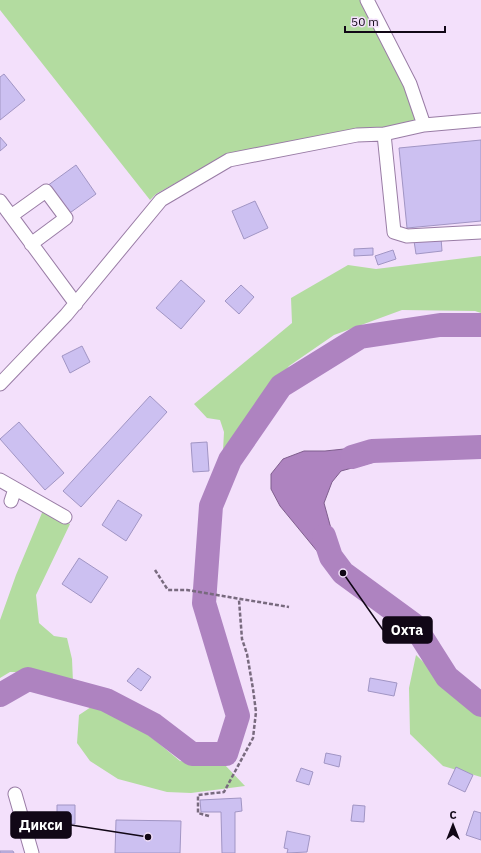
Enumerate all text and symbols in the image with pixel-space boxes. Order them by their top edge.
scale bar [345,8,445,34]
text: 50 m [351,14,379,29]
callout: Охта [383,617,432,643]
text: Охта [391,621,423,639]
north arrow [433,805,473,845]
text: С [449,808,457,822]
callout: Дикси [11,812,71,838]
text: Дикси [19,816,63,834]

